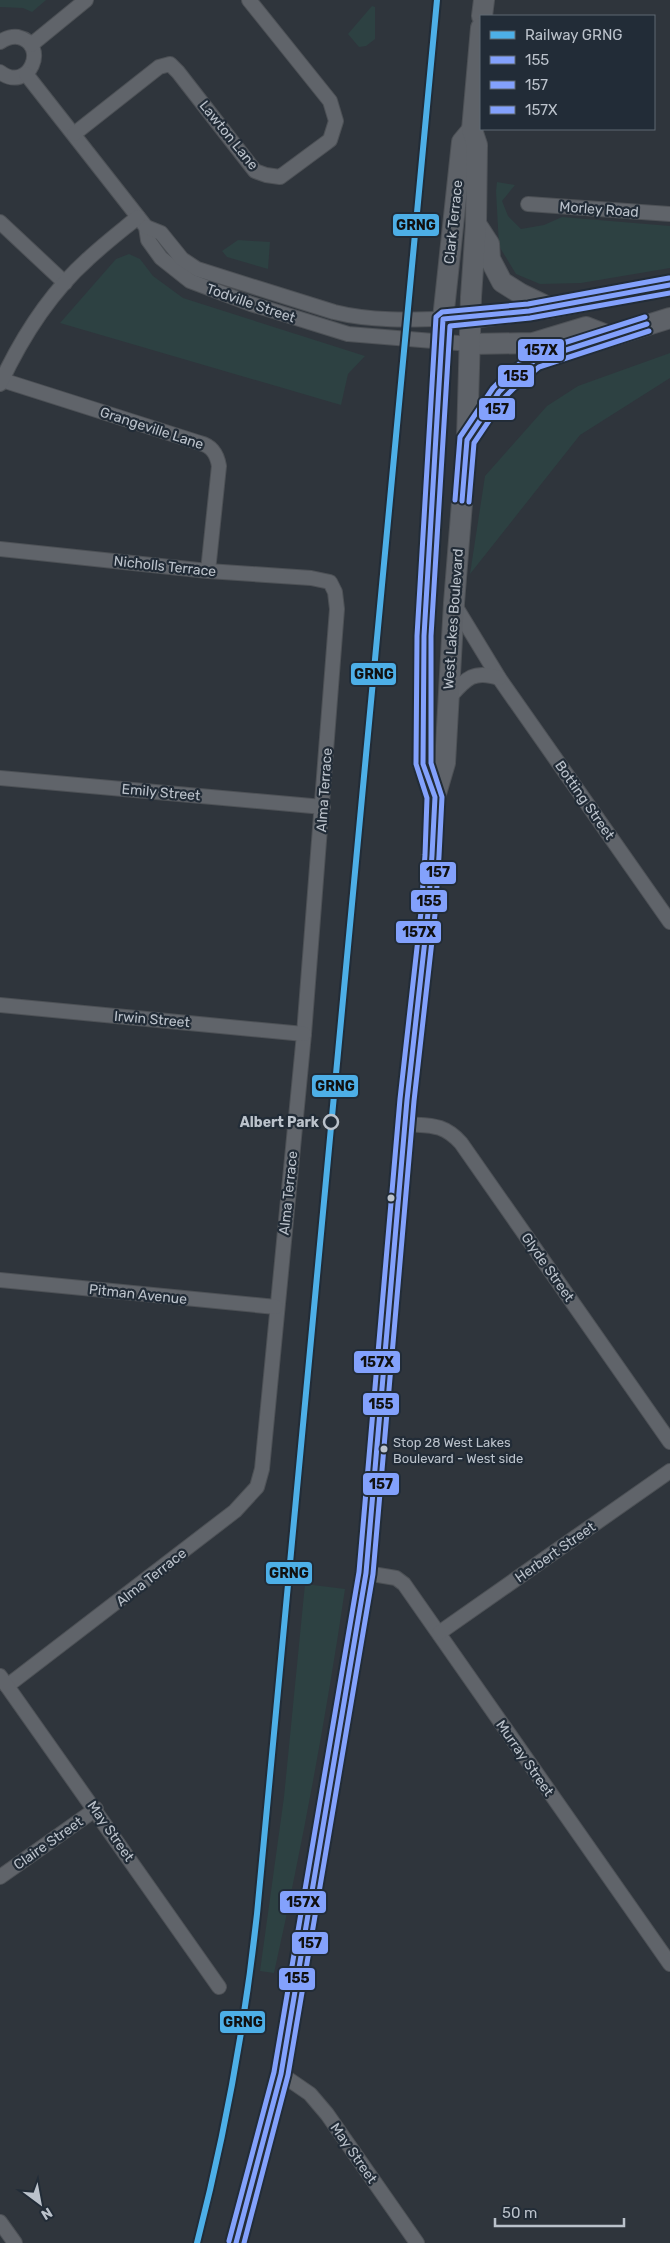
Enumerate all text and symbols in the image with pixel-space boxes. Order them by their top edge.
legend [480,15,655,130]
text: Railway GRNG [525,26,623,44]
text: 155 [525,51,549,69]
text: 157 [525,76,548,94]
street label: Lawton Lane [196,97,262,173]
text: 157X [525,101,558,119]
street label: Clark Terrace [441,179,466,265]
street label: Morley Road [559,198,639,221]
line badge: GRNG [392,213,440,237]
text: GRNG [396,217,436,234]
street label: Todville Street [204,280,298,327]
line badge: 157X [517,338,565,362]
text: 157X [524,342,558,359]
line badge: 155 [497,364,535,388]
text: 155 [503,368,529,385]
line badge: 157 [478,397,516,421]
text: 157 [485,401,509,418]
street label: Grangeville Lane [98,404,206,453]
street label: West Lakes Boulevard [440,548,467,690]
street label: Nicholls Terrace [113,553,217,580]
line badge: GRNG [350,662,397,686]
text: GRNG [354,666,394,683]
street label: Alma Terrace [313,747,336,833]
street label: Botting Street [551,758,618,843]
street label: Emily Street [121,781,202,804]
line badge: 157 [419,861,457,885]
text: 157 [426,864,450,881]
line badge: 155 [410,889,448,913]
text: 155 [416,893,442,910]
line badge: 157X [395,920,442,944]
text: 157X [402,924,436,941]
street label: Irwin Street [113,1008,191,1031]
line badge: GRNG [311,1074,359,1098]
text: GRNG [315,1078,355,1095]
place label: Albert Park [240,1114,320,1131]
marker: Albert Park [323,1114,339,1130]
street label: Alma Terrace [276,1150,301,1236]
unlabelled marker [386,1193,396,1203]
street label: Glyde Street [518,1229,578,1306]
street label: Pitman Avenue [88,1281,188,1308]
line badge: 157X [353,1350,401,1374]
text: 157X [360,1354,394,1371]
line badge: 155 [362,1392,400,1416]
text: 155 [368,1396,394,1413]
place label: Stop 28 West Lakes Boulevard - West side [393,1435,523,1466]
marker: Stop 28 West Lakes Boulevard - West side [379,1444,389,1454]
line badge: 157 [362,1472,400,1496]
text: 157 [369,1476,393,1493]
street label: Herbert Street [512,1518,599,1586]
street label: Alma Terrace [113,1545,190,1610]
line badge: GRNG [265,1561,313,1585]
text: GRNG [269,1565,309,1582]
street label: Murray Street [492,1717,557,1800]
street label: May Street [84,1798,138,1865]
street label: Claire Street [10,1813,87,1874]
line badge: 157X [279,1890,327,1914]
text: 157X [286,1894,320,1911]
line badge: 157 [291,1931,329,1955]
text: 157 [298,1935,322,1952]
line badge: 155 [278,1967,316,1991]
text: 155 [284,1970,310,1987]
line badge: GRNG [219,2010,266,2034]
text: GRNG [223,2014,263,2031]
street label: May Street [327,2120,381,2187]
north arrow [15,2178,65,2228]
scale bar [495,2196,624,2228]
text: N [38,2204,55,2223]
text: 50 m [502,2204,537,2222]

